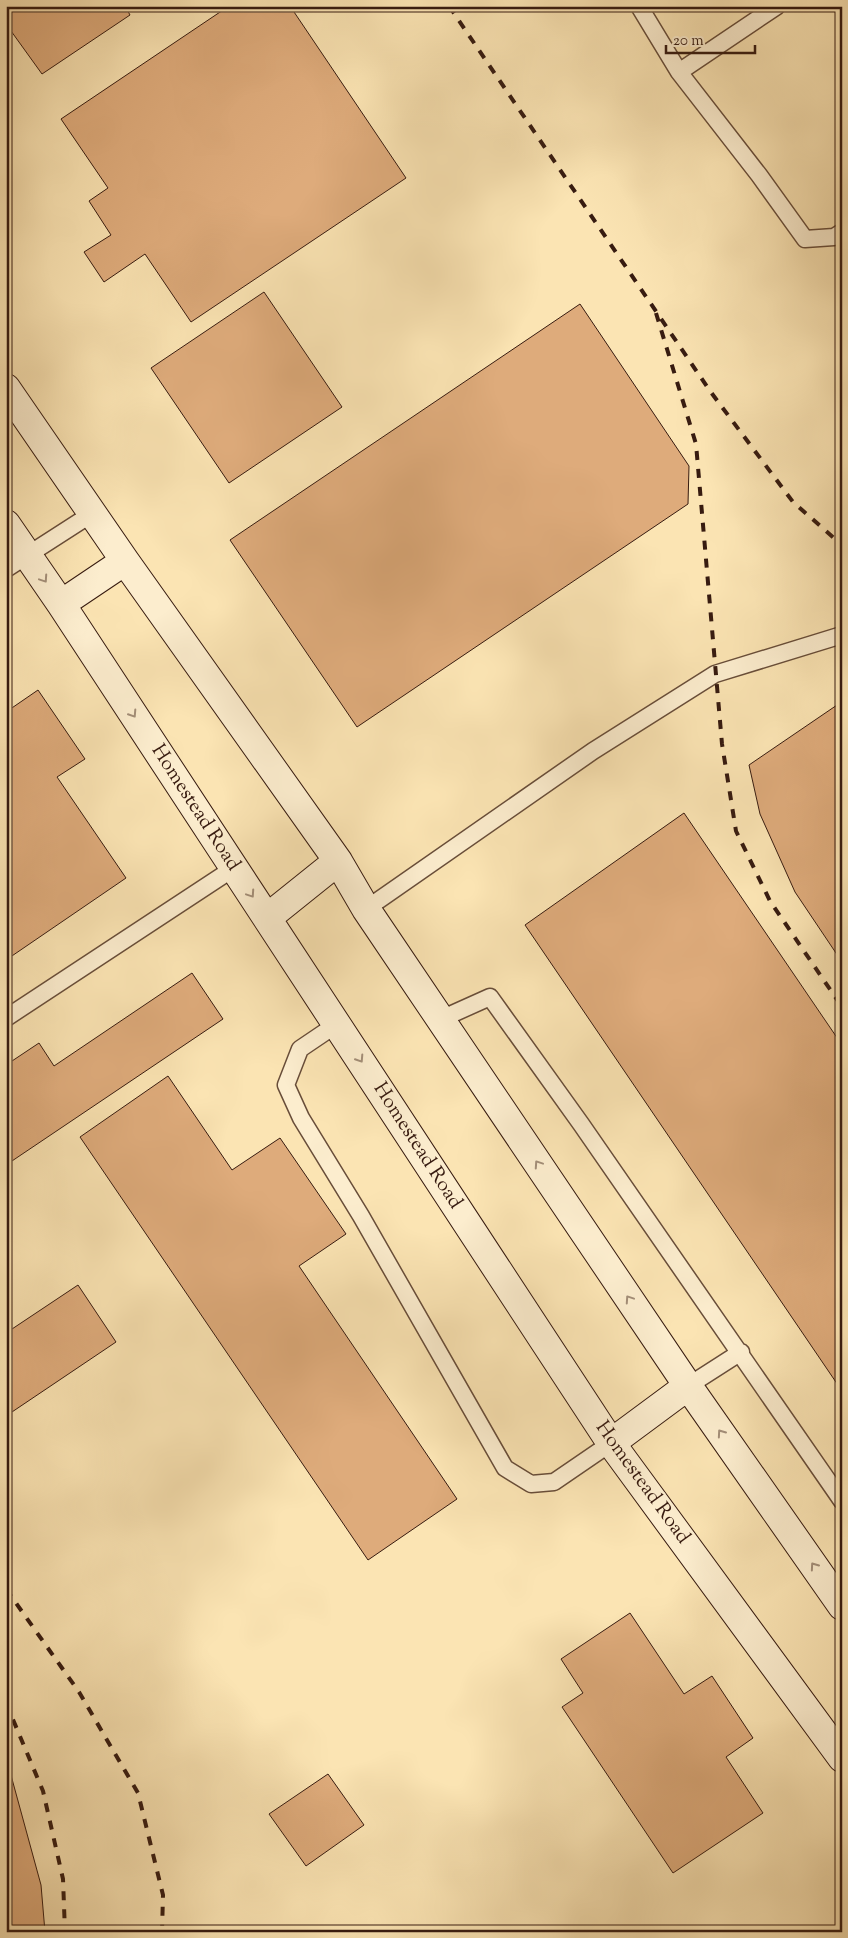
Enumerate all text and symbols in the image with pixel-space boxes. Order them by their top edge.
scale bar [666,22,754,54]
text: 20 m [673,31,704,52]
one-way arrow [38,573,47,583]
one-way arrow [127,709,137,718]
street label: Homestead Road [143,739,247,877]
one-way arrow [245,888,254,898]
one-way arrow [354,1054,363,1063]
street label: Homestead Road [365,1077,469,1215]
one-way arrow [535,1160,544,1170]
one-way arrow [626,1295,635,1305]
street label: Homestead Road [587,1415,697,1551]
one-way arrow [718,1429,727,1439]
one-way arrow [811,1562,820,1572]

